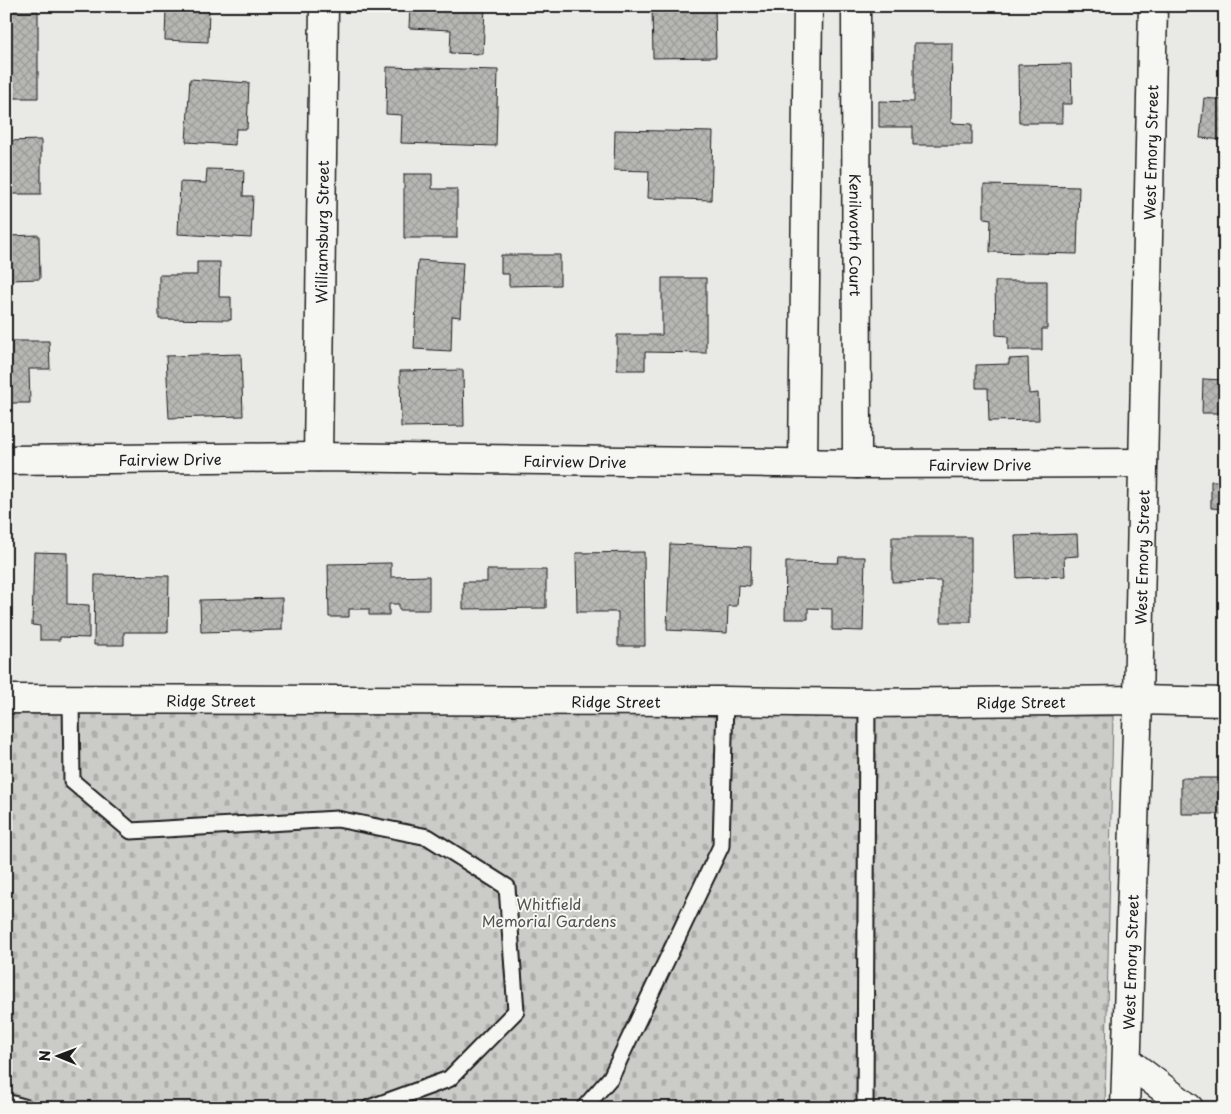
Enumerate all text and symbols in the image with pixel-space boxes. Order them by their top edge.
street label: West Emory Street [1137,84,1163,220]
street label: Williamsburg Street [309,160,333,304]
street label: Kenilworth Court [845,174,868,296]
street label: Fairview Drive [118,446,222,470]
street label: Fairview Drive [523,448,627,473]
street label: Fairview Drive [928,452,1032,475]
street label: West Emory Street [1128,489,1154,625]
street label: Ridge Street [166,688,256,711]
street label: Ridge Street [571,689,661,712]
street label: Ridge Street [976,689,1066,713]
park label: Whitfield Memorial Gardens [482,892,617,932]
street label: West Emory Street [1116,894,1143,1030]
north arrow [32,1032,82,1082]
text: N [34,1050,55,1061]

